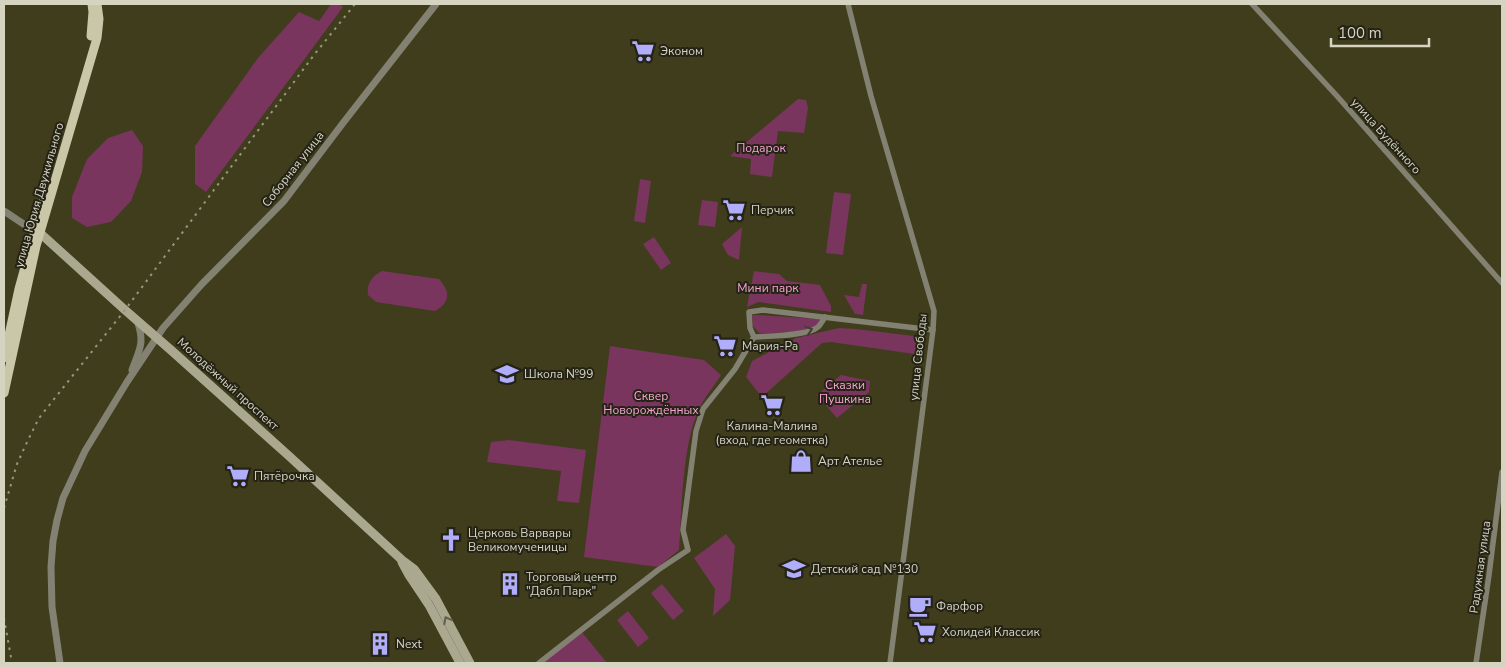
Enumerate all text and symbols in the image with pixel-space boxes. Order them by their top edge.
scale bar [1331,15,1428,47]
text: 100 m [1338,23,1382,43]
supermarket icon: Эконом [630,38,656,64]
place label: Эконом [660,43,703,59]
street label: улица Будённого [1348,95,1425,178]
street label: улица Юрия Двужильного [11,120,67,269]
street label: Соборная улица [258,128,328,210]
park label: Подарок [736,140,787,156]
supermarket icon: Перчик [721,197,747,223]
place label: Перчик [751,202,794,218]
park label: Мини парк [737,280,799,296]
street label: улица Свободы [905,313,931,401]
one-way arrow [804,325,813,335]
supermarket icon: Мария-Ра [712,333,738,359]
street label: Молодёжный проспект [174,334,283,434]
place label: Мария-Ра [742,338,798,354]
school or university icon: Школа №99 [494,361,520,387]
place label: Школа №99 [524,366,593,382]
park label: Сказки Пушкина [819,377,871,407]
park label: Сквер Новорождённых [603,388,699,418]
supermarket icon: Калина-Малина (вход, где геометка) [759,392,785,418]
place label: Калина-Малина (вход, где геометка) [715,418,829,448]
shop icon: Арт Ателье [788,448,814,474]
place label: Арт Ателье [818,453,882,469]
supermarket icon: Пятёрочка [225,463,251,489]
place label: Пятёрочка [254,468,315,484]
street label: Радужная улица [1466,520,1494,614]
place label: Церковь Варвары Великомученицы [468,525,571,555]
church icon: Церковь Варвары Великомученицы [438,527,464,553]
school or university icon: Детский сад №130 [781,556,807,582]
place label: Детский сад №130 [811,561,918,577]
place label: Торговый центр "Дабл Парк" [526,569,617,599]
building icon: Торговый центр "Дабл Парк" [497,571,523,597]
cafe icon: Фарфор [907,593,933,619]
place label: Фарфор [936,598,983,614]
one-way arrow [443,616,453,625]
supermarket icon: Холидей Классик [912,619,938,645]
place label: Холидей Классик [942,624,1040,640]
building icon: Next [367,631,393,657]
place label: Next [396,636,423,652]

